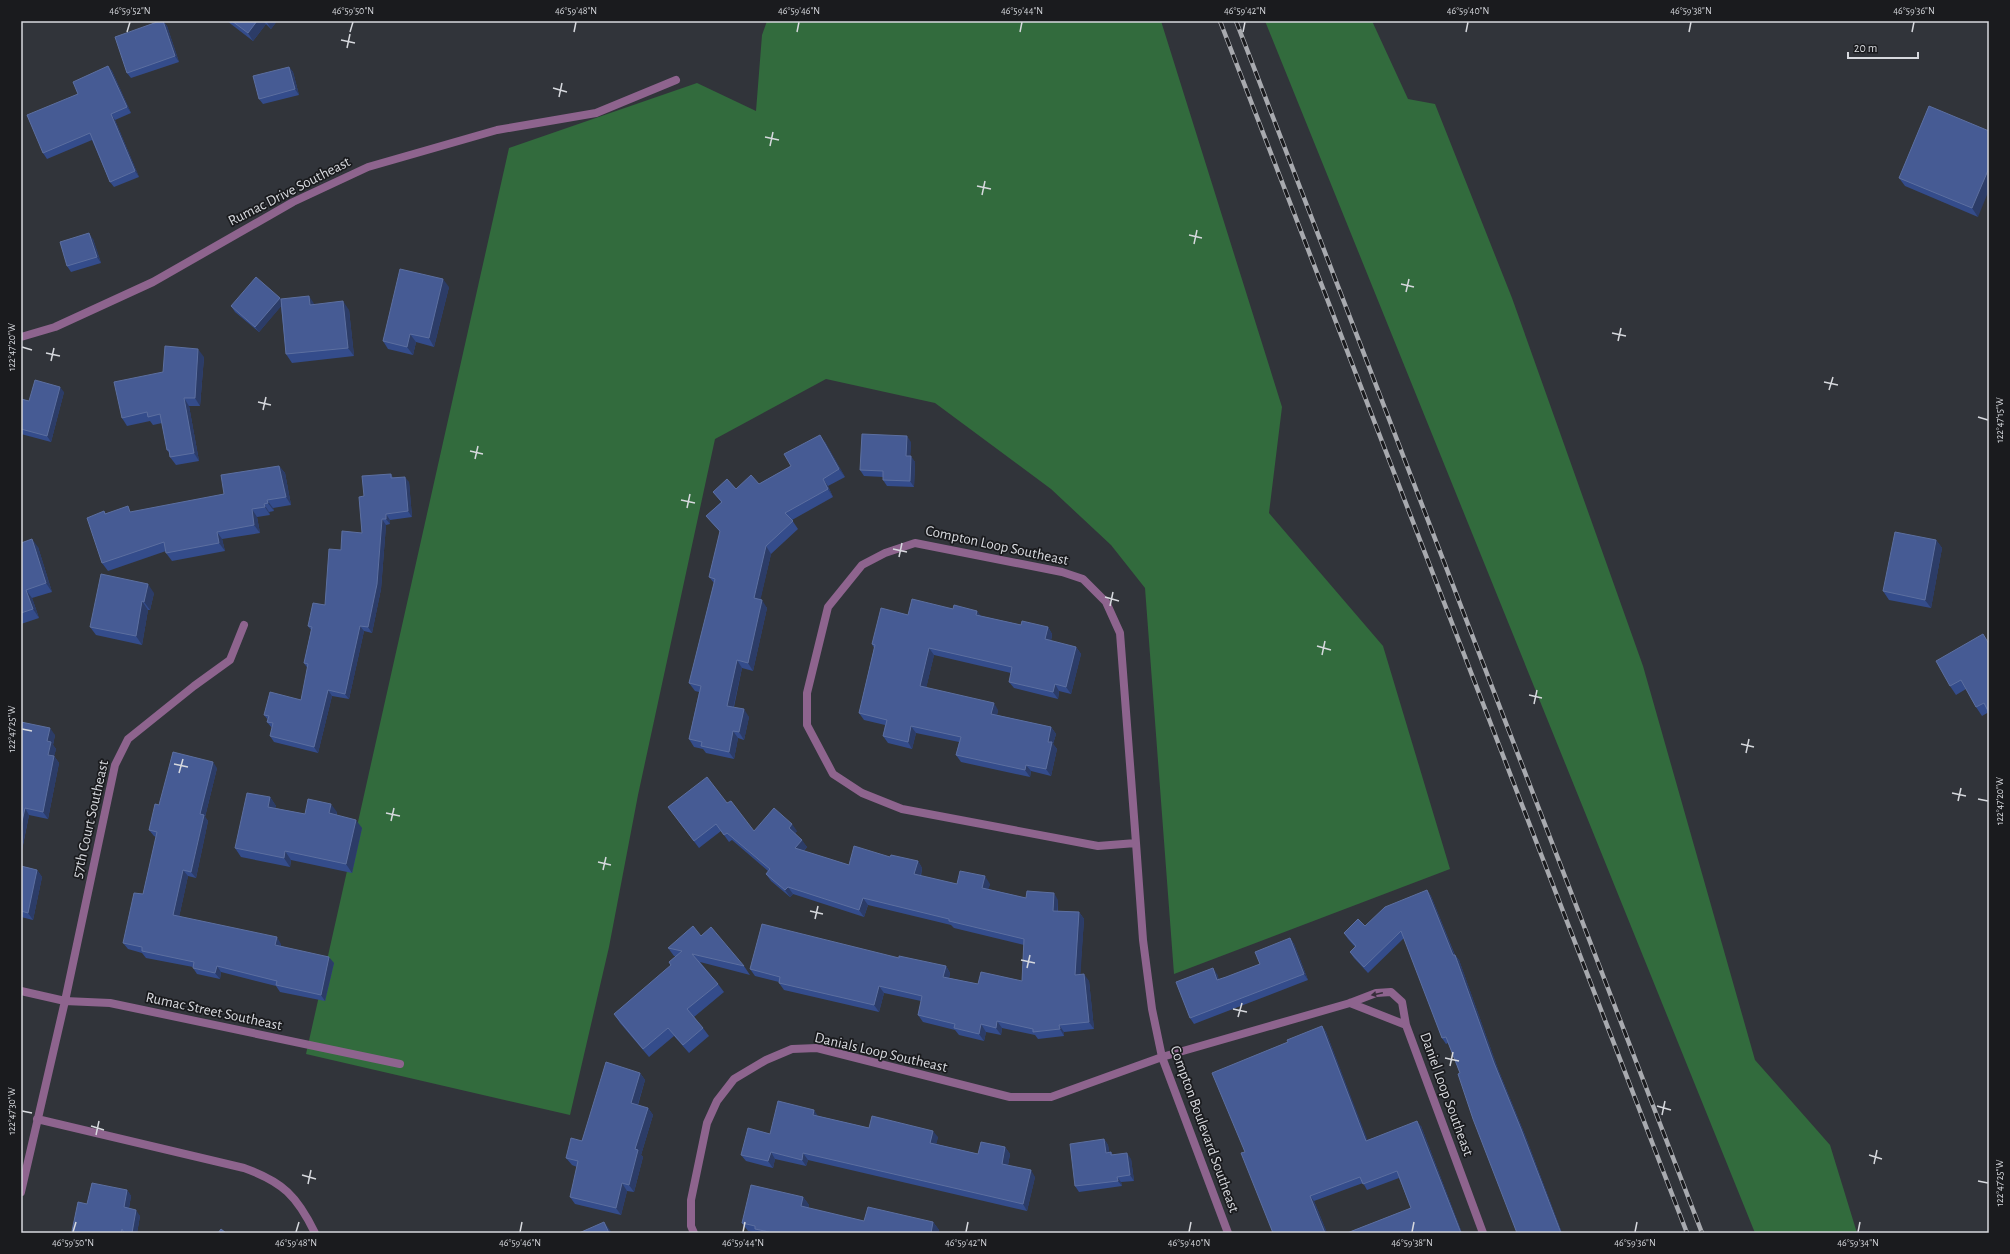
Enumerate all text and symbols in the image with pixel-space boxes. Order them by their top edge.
text: 46°59'52"N [109,6,151,16]
text: 46°59'50"N [332,6,374,16]
text: 46°59'48"N [555,6,597,16]
text: 46°59'46"N [778,6,820,16]
text: 46°59'44"N [1001,6,1043,16]
text: 46°59'42"N [1224,6,1266,16]
text: 46°59'40"N [1447,6,1489,16]
text: 46°59'38"N [1670,6,1712,16]
text: 46°59'36"N [1893,6,1935,16]
scale bar [1848,34,1918,60]
text: 20 m [1854,42,1877,54]
street label: Rumac Drive Southeast [226,154,353,229]
text: 122°47'20"W [7,323,17,371]
text: 122°47'15"W [1995,397,2005,443]
street label: Compton Loop Southeast [924,523,1070,568]
text: 122°47'25"W [7,706,17,752]
street label: 57th Court Southeast [70,758,111,880]
text: 122°47'20"W [1995,777,2005,825]
street label: Rumac Street Southeast [144,990,284,1033]
one-way arrow [1370,991,1383,997]
street label: Danials Loop Southeast [813,1030,949,1075]
street label: Daniel Loop Southeast [1417,1030,1476,1158]
street label: Compton Boulevard Southeast [1167,1044,1242,1215]
text: 122°47'30"W [7,1087,17,1135]
text: 122°47'25"W [1995,1160,2005,1206]
text: 46°59'50"N [52,1238,94,1248]
text: 46°59'48"N [275,1238,317,1248]
text: 46°59'46"N [499,1238,541,1248]
text: 46°59'44"N [722,1238,764,1248]
text: 46°59'42"N [945,1238,987,1248]
text: 46°59'40"N [1168,1238,1210,1248]
text: 46°59'38"N [1391,1238,1433,1248]
text: 46°59'36"N [1614,1238,1656,1248]
text: 46°59'34"N [1837,1238,1879,1248]

